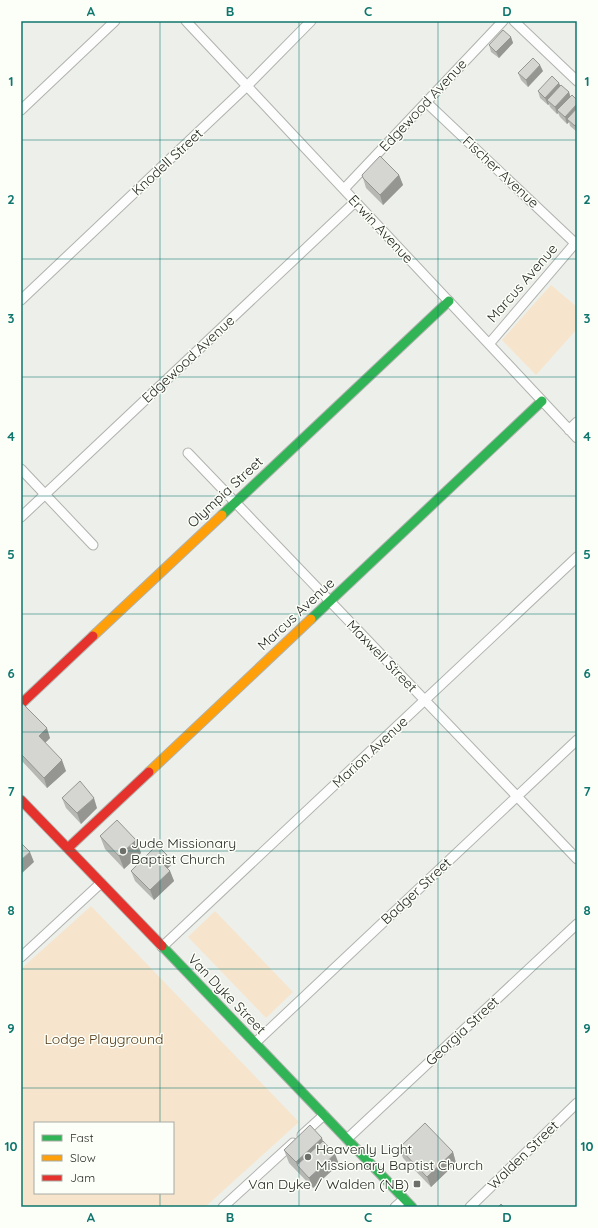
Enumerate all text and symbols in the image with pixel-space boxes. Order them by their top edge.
text: A [87,3,96,19]
text: B [226,3,234,19]
text: C [364,3,372,19]
text: D [502,3,512,19]
street label: Edgewood Avenue [375,55,471,155]
text: 1 [8,73,14,89]
text: 1 [584,73,590,89]
street label: Knodell Street [128,124,207,200]
street label: Fischer Avenue [459,132,543,212]
text: 2 [7,191,15,207]
street label: Erwin Avenue [345,191,417,267]
text: 2 [583,191,591,207]
street label: Marcus Avenue [483,240,561,326]
text: 3 [8,310,15,326]
text: 3 [584,310,591,326]
street label: Edgewood Avenue [138,311,238,407]
text: 4 [7,428,15,444]
text: 4 [583,428,591,444]
street label: Olympia Street [184,452,267,531]
text: 5 [7,546,15,562]
text: 5 [583,546,591,562]
street label: Marcus Avenue [254,574,338,654]
street label: Maxwell Street [343,616,421,696]
text: 6 [7,665,15,681]
text: 6 [583,665,591,681]
street label: Marion Avenue [328,712,412,792]
text: 7 [7,783,15,799]
text: 7 [583,783,591,799]
place label: Jude Missionary Baptist Church [131,834,236,868]
marker: Jude Missionary Baptist Church [118,846,128,856]
street label: Badger Street [377,854,455,928]
text: 8 [7,902,15,918]
text: 8 [583,902,591,918]
street label: Van Dyke Street [184,950,270,1038]
street label: Georgia Street [422,992,503,1069]
text: 9 [7,1020,15,1036]
text: 9 [583,1020,591,1036]
park label: Lodge Playground [44,1030,164,1048]
street label: Walden Street [484,1117,562,1193]
legend [34,1122,174,1194]
text: Fast [70,1130,94,1145]
text: 10 [4,1138,18,1154]
text: 10 [580,1138,594,1154]
place label: Heavenly Light Missionary Baptist Church [316,1140,483,1174]
text: Slow [70,1150,96,1165]
marker: Heavenly Light Missionary Baptist Church [303,1152,313,1162]
text: Jam [70,1170,95,1185]
place label: Van Dyke / Walden (NB) [248,1175,409,1193]
marker: Van Dyke / Walden (NB) [412,1179,422,1189]
text: A [87,1209,96,1225]
text: B [226,1209,234,1225]
text: C [364,1209,372,1225]
text: D [502,1209,512,1225]

